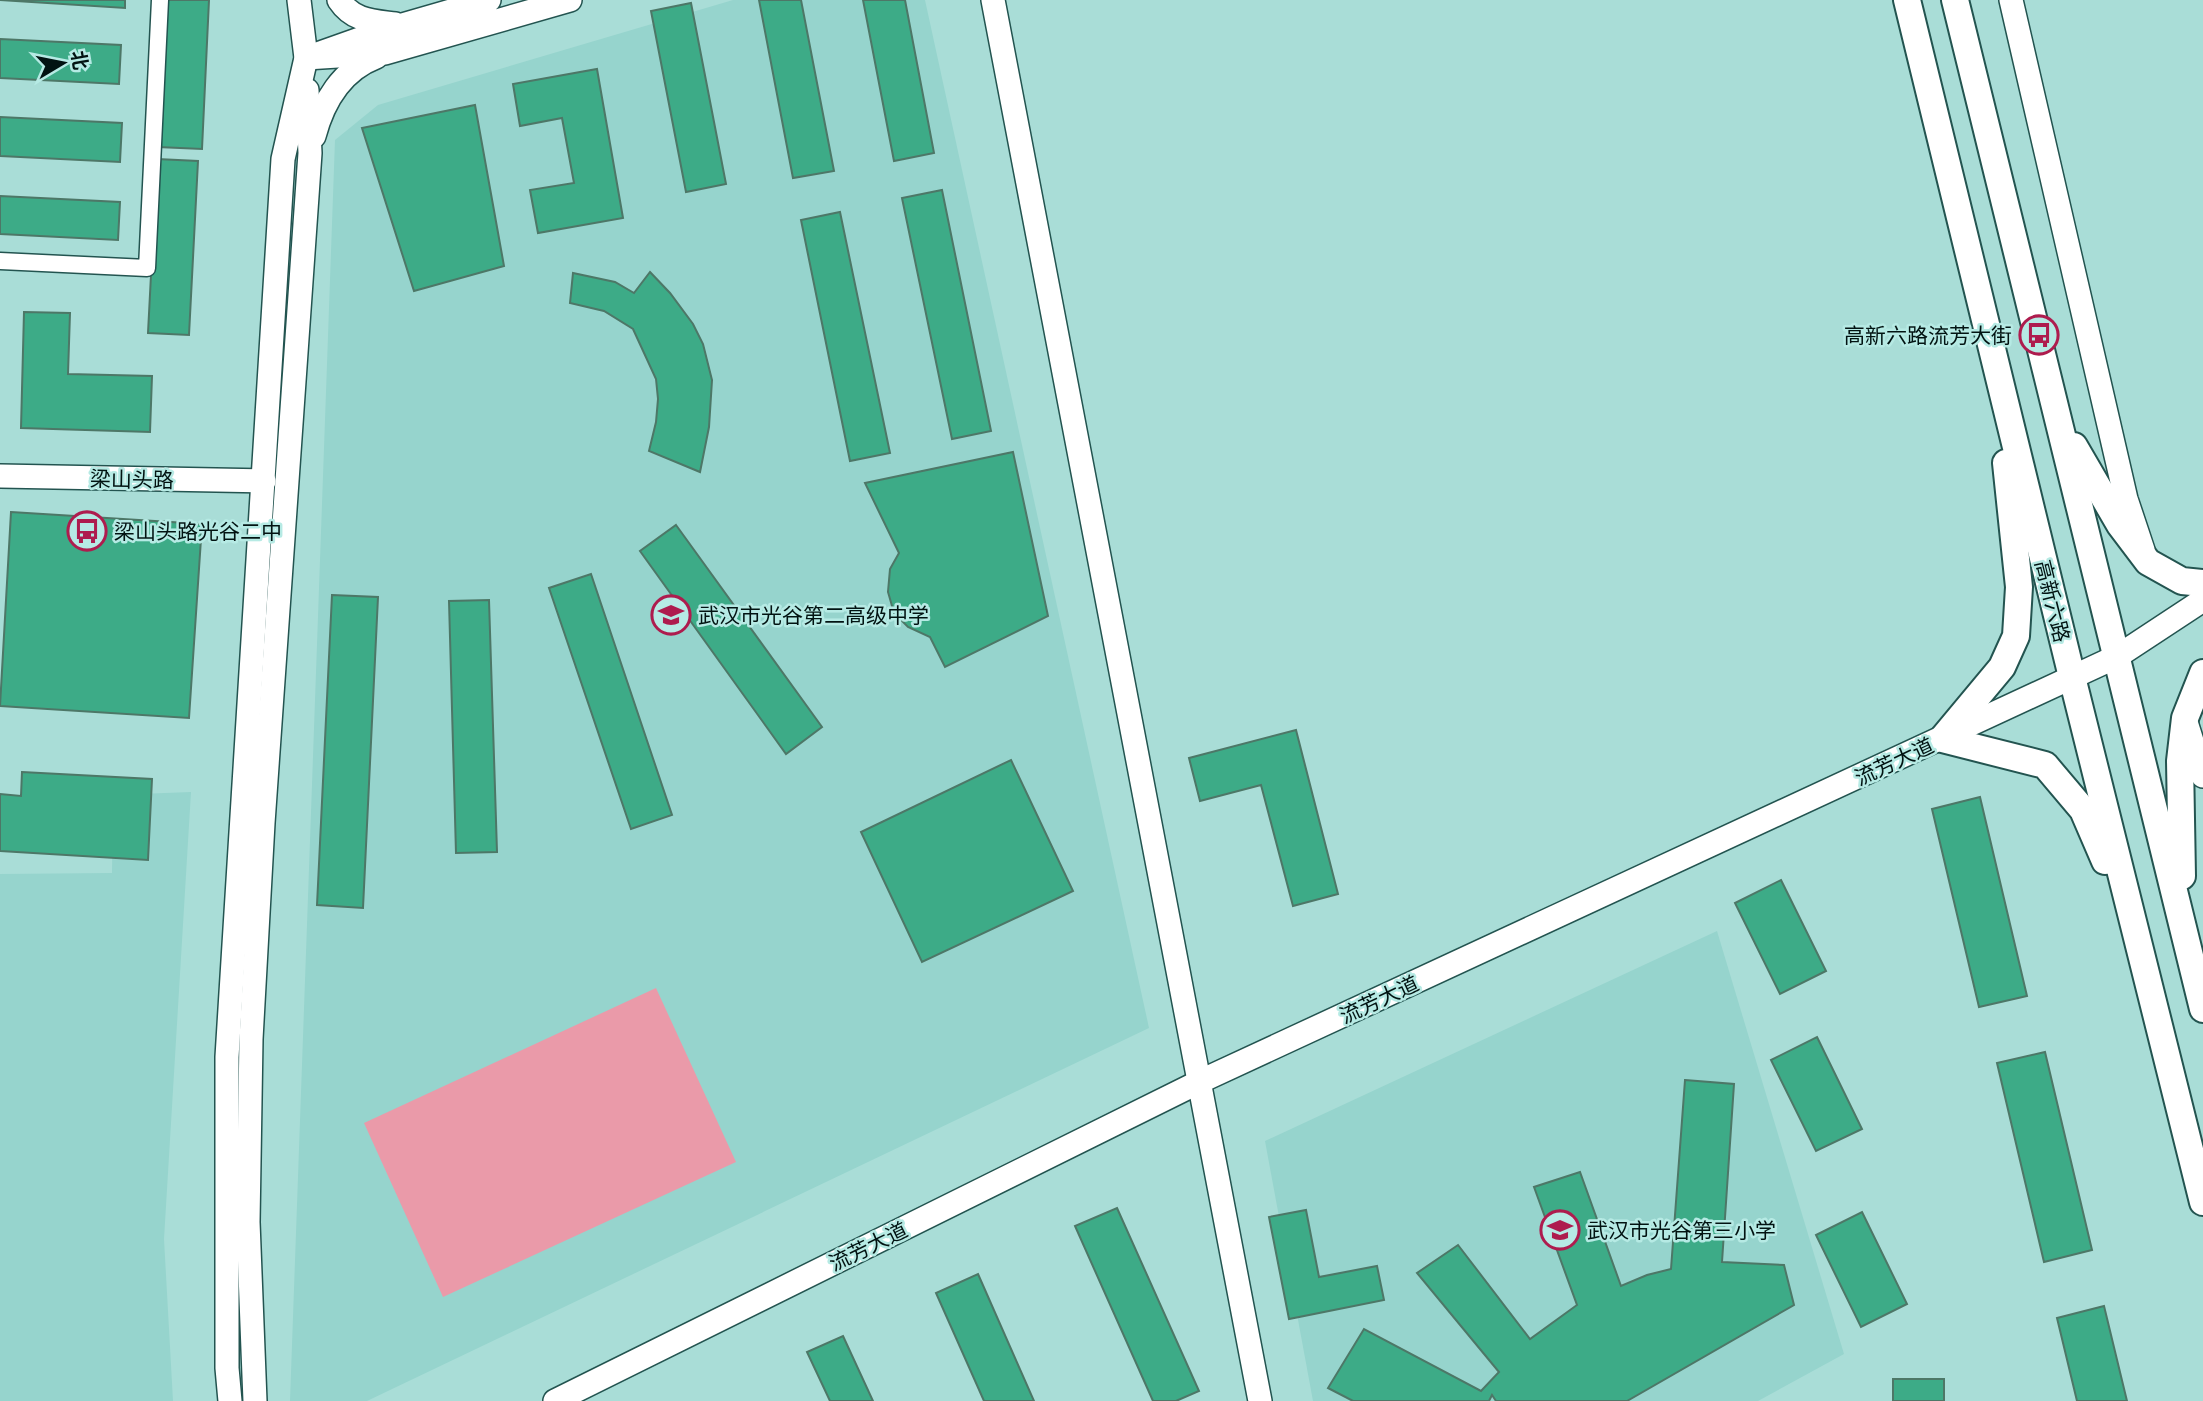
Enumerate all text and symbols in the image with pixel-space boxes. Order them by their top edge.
north arrow [28,28,98,98]
text: 北 [66,49,93,71]
bus stop icon: 高新六路流芳大街 [2018,314,2060,356]
place label: 高新六路流芳大街 [1844,321,2012,349]
street label: 梁山头路 [90,464,174,494]
bus stop icon: 梁山头路光谷二中 [66,510,108,552]
place label: 梁山头路光谷二中 [114,517,282,545]
street label: 高新六路 [2029,557,2077,645]
school or university icon: 武汉市光谷第二高级中学 [650,594,692,636]
place label: 武汉市光谷第二高级中学 [698,601,929,629]
street label: 流芳大道 [1850,731,1938,791]
street label: 流芳大道 [1335,969,1423,1029]
school or university icon: 武汉市光谷第三小学 [1539,1209,1581,1251]
street label: 流芳大道 [824,1215,912,1277]
place label: 武汉市光谷第三小学 [1587,1216,1776,1244]

